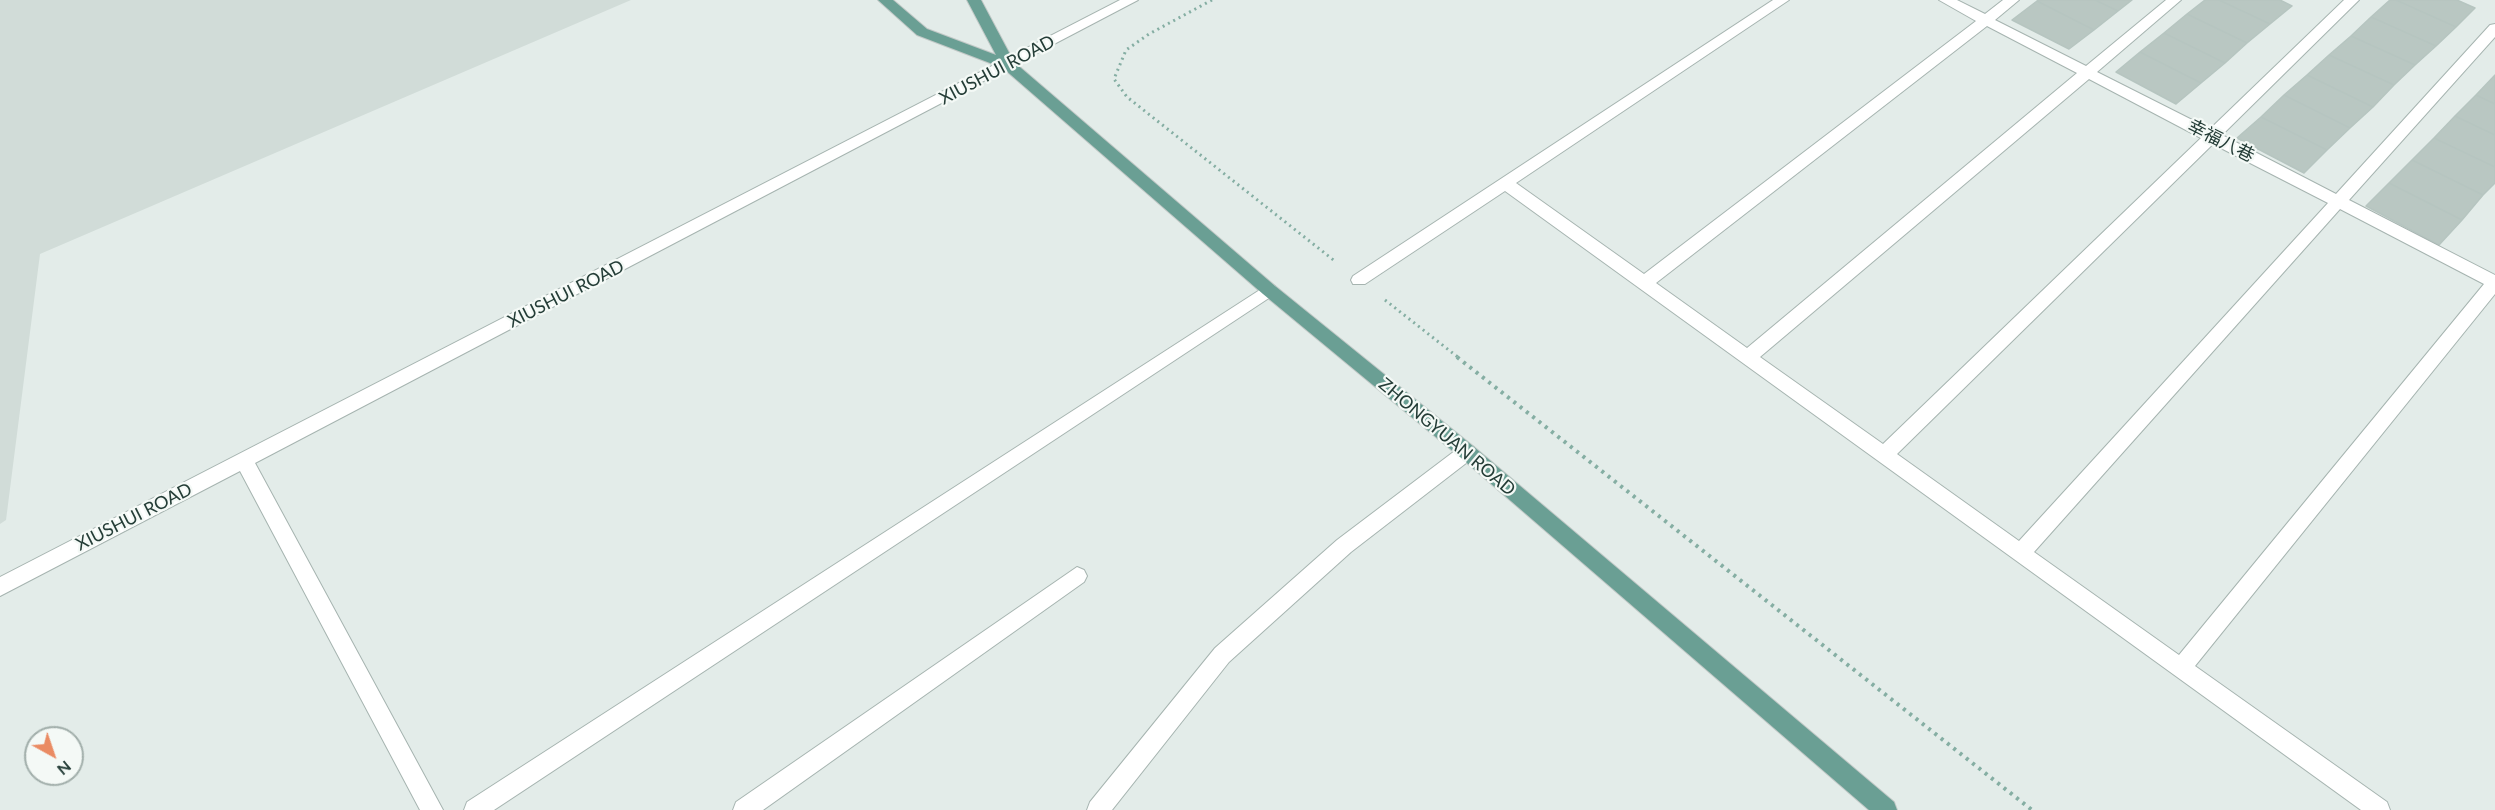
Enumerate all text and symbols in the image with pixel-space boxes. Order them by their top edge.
street label: XIUSHUI ROAD [936,31,1058,109]
street label: 幸福八巷 [2184,115,2258,167]
street label: XIUSHUI ROAD [504,255,628,333]
street label: ZHONGYUAN ROAD [1374,374,1520,500]
street label: XIUSHUI ROAD [72,478,196,556]
north arrow [24,726,84,786]
text: N [54,757,75,780]

